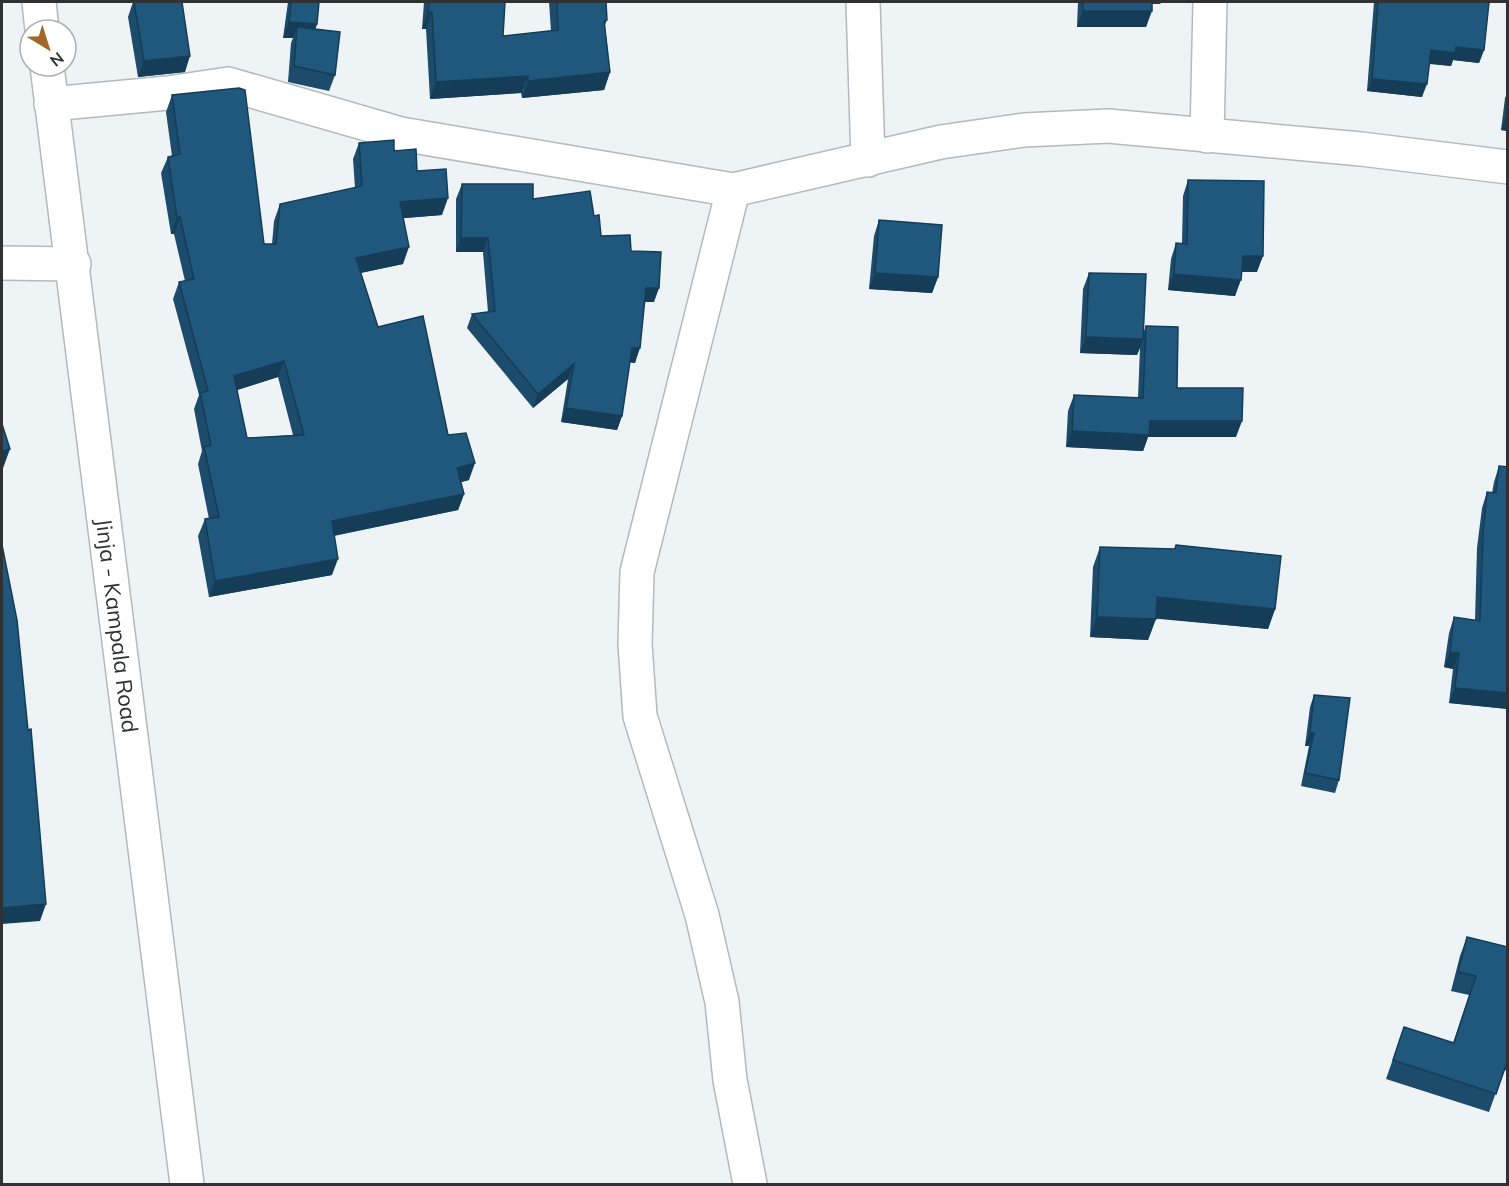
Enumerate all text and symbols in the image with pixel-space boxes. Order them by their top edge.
north arrow [18,18,78,78]
text: N [46,48,68,71]
street label: Jinja - Kampala Road [90,517,144,734]

